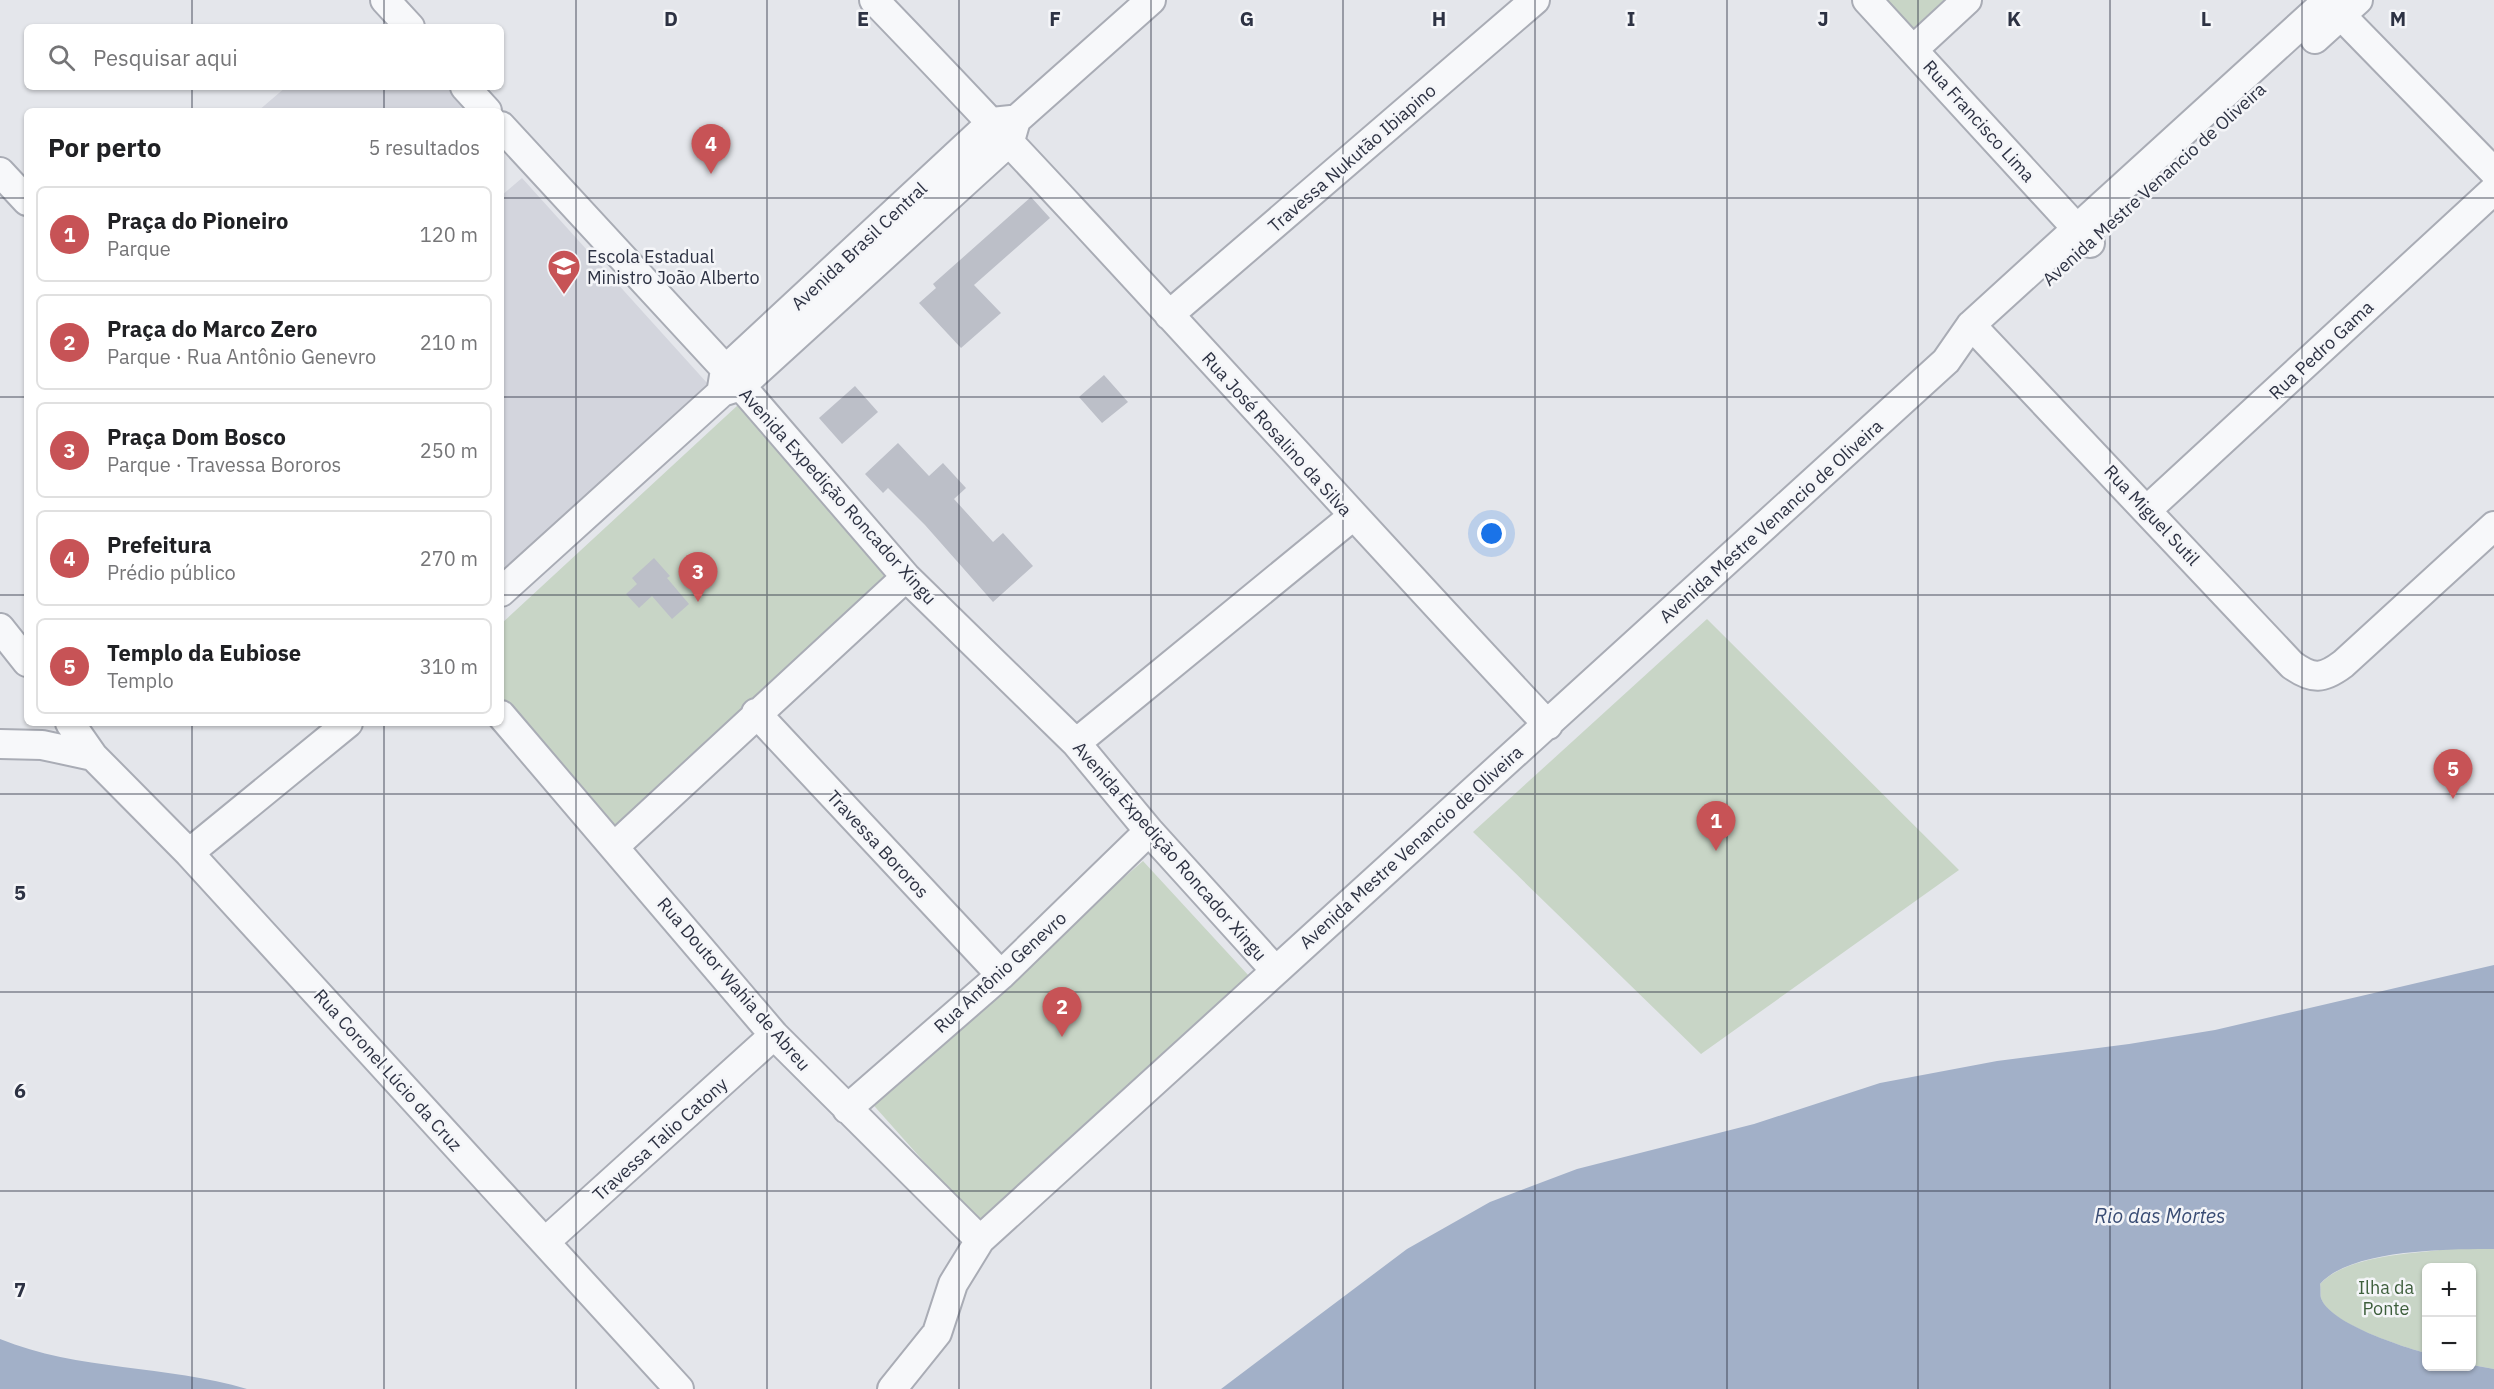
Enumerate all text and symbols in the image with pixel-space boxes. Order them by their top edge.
text: D [664,5,678,32]
text: E [857,5,869,32]
text: F [1049,5,1061,32]
text: G [1240,5,1254,32]
text: H [1432,5,1446,32]
text: I [1627,5,1635,32]
text: J [1817,5,1829,32]
text: K [2007,5,2021,32]
text: L [2201,5,2211,32]
text: M [2390,5,2406,32]
search box [24,24,504,90]
icon: search [45,41,78,74]
text: Pesquisar aqui [93,43,238,72]
street label: Rua Francisco Lima [1918,55,2040,187]
street label: Avenida Mestre Venancio de Oliveira [2037,77,2271,291]
street label: Travessa Nukutão Ibiapino [1263,79,1441,237]
pin: 4 [692,124,730,174]
text: Por perto [48,130,161,164]
text: 5 resultados [368,134,480,161]
street label: Avenida Brasil Central [786,177,932,315]
text: Praça do Pioneiro [107,206,288,235]
text: 1 [64,221,76,248]
text: 120 m [420,221,478,248]
text: Parque [107,235,171,262]
place label: Escola Estadual Ministro João Alberto [587,245,760,289]
school or university icon: Escola Estadual Ministro João Alberto [546,248,582,295]
street label: Rua Pedro Gama [2264,295,2378,404]
text: Praça do Marco Zero [107,314,317,343]
text: 2 [64,329,76,356]
text: 210 m [420,329,478,356]
text: Parque · Rua Antônio Genevro [107,343,376,370]
street label: Rua José Rosalino da Silva [1197,347,1357,521]
street label: Avenida Expedição Roncador Xingu [735,383,941,609]
street label: Avenida Mestre Venancio de Oliveira [1654,414,1888,628]
text: Praça Dom Bosco [107,422,286,451]
text: 3 [64,437,76,464]
text: 250 m [420,437,478,464]
text: Parque · Travessa Bororos [107,451,341,478]
street label: Rua Miguel Sutil [2099,460,2205,570]
your location [1477,519,1506,548]
text: Prefeitura [107,530,212,559]
text: 4 [64,545,76,572]
text: 270 m [420,545,478,572]
pin: 3 [678,552,718,602]
text: Prédio público [107,559,236,586]
text: Templo da Eubiose [107,638,301,667]
text: 5 [64,653,76,680]
text: 310 m [420,653,478,680]
text: Templo [107,667,174,694]
street label: Avenida Expedição Roncador Xingu [1068,736,1272,966]
street label: Avenida Mestre Venancio de Oliveira [1294,740,1528,954]
pin: 5 [2434,750,2472,799]
street label: Travessa Bororos [822,785,934,903]
pin: 1 [1696,802,1736,851]
text: 5 [14,879,26,906]
street label: Rua Doutor Wahia de Abreu [652,893,816,1075]
street label: Rua Antônio Genevro [929,906,1071,1038]
street label: Rua Coronel Lúcio da Cruz [309,984,467,1156]
pin: 2 [1042,988,1082,1037]
street label: Travessa Talio Catony [588,1072,732,1206]
text: 6 [14,1077,26,1104]
water label: Rio das Mortes [2095,1202,2225,1229]
map controls [2422,1263,2476,1371]
button: + [2422,1263,2476,1317]
text: 7 [14,1276,26,1303]
park label: Ilha da Ponte [2358,1276,2415,1320]
button: − [2422,1317,2476,1371]

